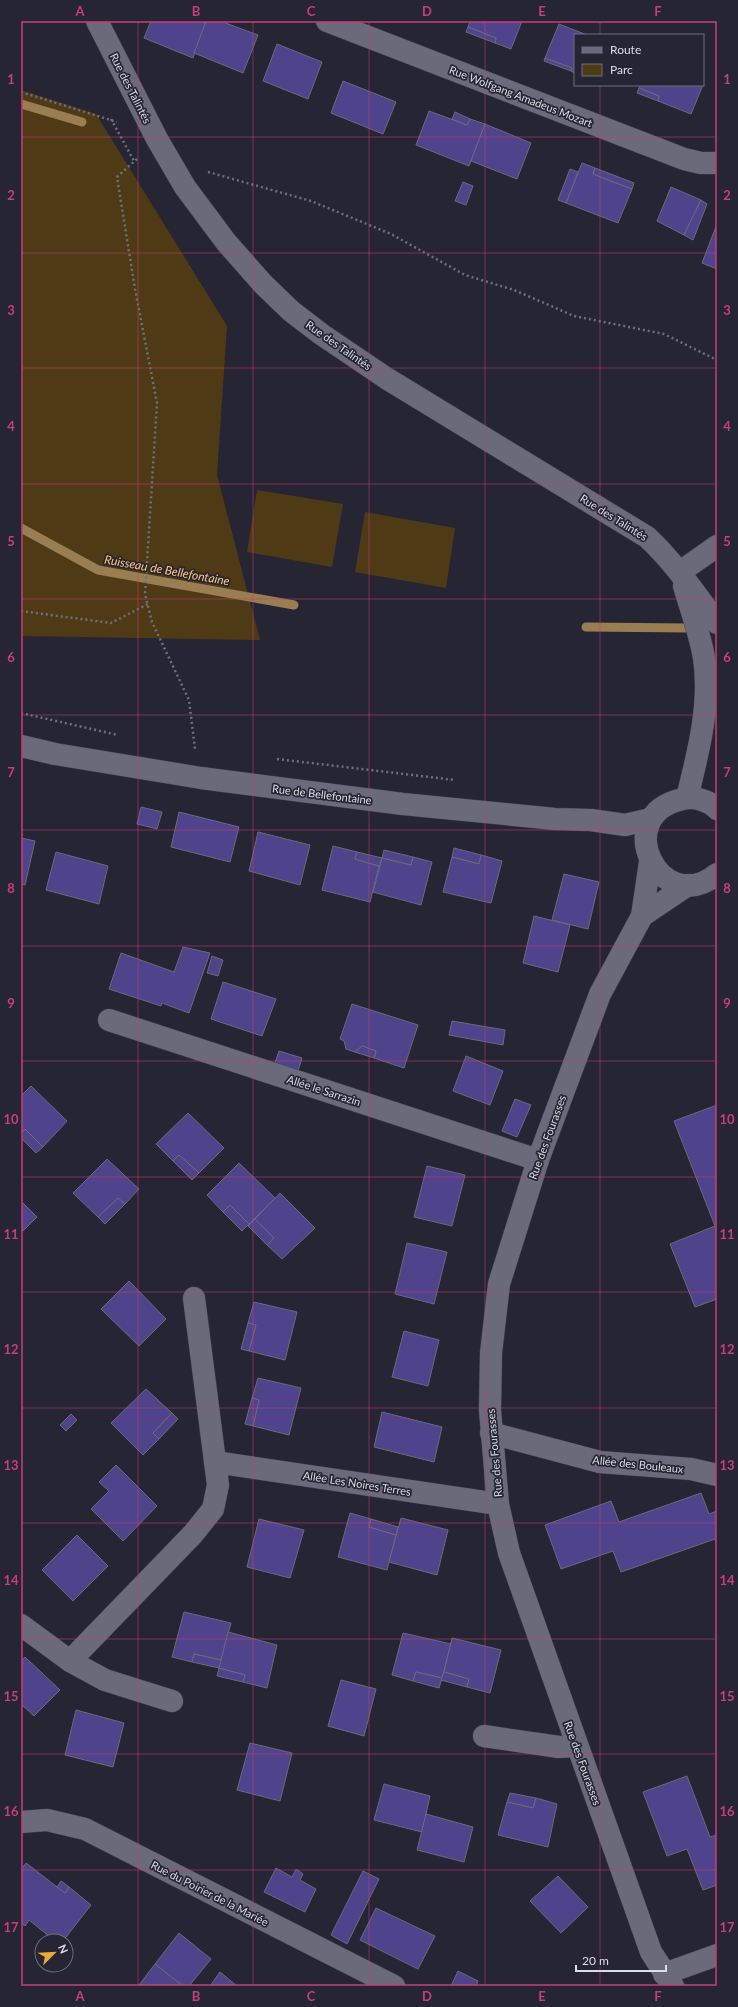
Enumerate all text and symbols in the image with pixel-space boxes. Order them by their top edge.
text: A [74,3,85,19]
text: B [192,3,201,19]
text: C [307,3,316,19]
text: D [422,3,432,19]
text: E [538,3,546,19]
text: F [654,3,662,19]
legend [574,34,704,86]
text: Route [610,42,641,57]
street label: Rue des Talintés [108,51,154,126]
text: Parc [610,62,633,77]
street label: Rue Wolfgang Amadeus Mozart [448,63,594,129]
text: 1 [7,71,15,87]
text: 1 [723,71,731,87]
text: 2 [7,187,15,203]
text: 2 [723,187,731,203]
text: 3 [7,302,15,318]
text: 3 [723,302,731,318]
street label: Rue des Talintés [304,318,375,373]
text: 4 [7,418,15,434]
text: 4 [723,418,731,434]
street label: Rue des Talintés [578,491,650,543]
text: 5 [7,533,15,549]
text: 5 [723,533,731,549]
water label: Ruisseau de Bellefontaine [103,552,231,588]
text: 6 [7,649,15,665]
text: 6 [723,649,731,665]
text: 7 [7,764,15,780]
text: 7 [723,764,731,780]
street label: Rue de Bellefontaine [272,781,373,807]
text: 8 [7,880,15,896]
text: 8 [723,880,731,896]
text: 9 [7,995,15,1011]
text: 9 [723,995,731,1011]
street label: Allée le Sarrazin [285,1072,363,1108]
street label: Rue des Fourasses [526,1093,568,1181]
text: 10 [3,1111,19,1127]
text: 10 [719,1111,735,1127]
text: 11 [3,1226,19,1242]
text: 11 [719,1226,735,1242]
text: 12 [3,1341,19,1357]
text: 12 [719,1341,735,1357]
street label: Rue des Fourasses [484,1408,504,1498]
street label: Allée des Bouleaux [592,1453,685,1475]
text: 13 [3,1457,19,1473]
text: 13 [719,1457,735,1473]
street label: Allée Les Noires Terres [302,1468,412,1498]
text: 14 [3,1572,19,1588]
text: 14 [719,1572,735,1588]
text: 15 [3,1688,19,1704]
text: 15 [719,1688,735,1704]
street label: Rue des Fourasses [562,1719,604,1807]
text: 16 [3,1803,19,1819]
text: 16 [719,1803,735,1819]
street label: Rue du Poirier de la Mariée [149,1858,271,1928]
text: 17 [3,1919,19,1935]
text: 17 [719,1919,735,1935]
north arrow [34,1933,74,1973]
text: N [56,1942,71,1955]
scale bar [576,1947,666,1973]
text: 20 m [582,1953,609,1968]
text: A [74,1988,85,2004]
text: B [192,1988,201,2004]
text: C [307,1988,316,2004]
text: D [422,1988,432,2004]
text: E [538,1988,546,2004]
text: F [654,1988,662,2004]

